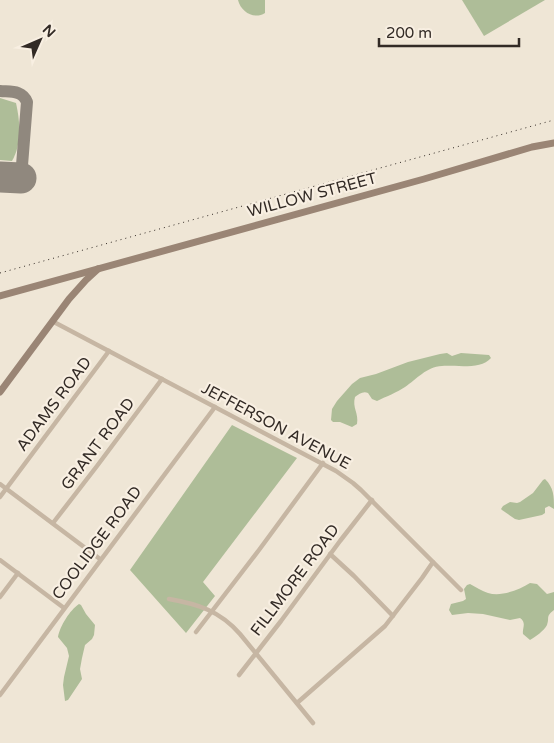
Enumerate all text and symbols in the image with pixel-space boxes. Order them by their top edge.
north arrow [15,15,65,65]
scale bar [379,15,519,47]
text: N [39,21,59,41]
text: 200 m [386,24,432,42]
street label: WILLOW STREET [245,168,379,222]
street label: ADAMS ROAD [12,353,96,455]
street label: JEFFERSON AVENUE [198,378,354,474]
street label: GRANT ROAD [57,394,139,494]
street label: COOLIDGE ROAD [48,482,146,604]
street label: FILLMORE ROAD [246,520,344,640]

